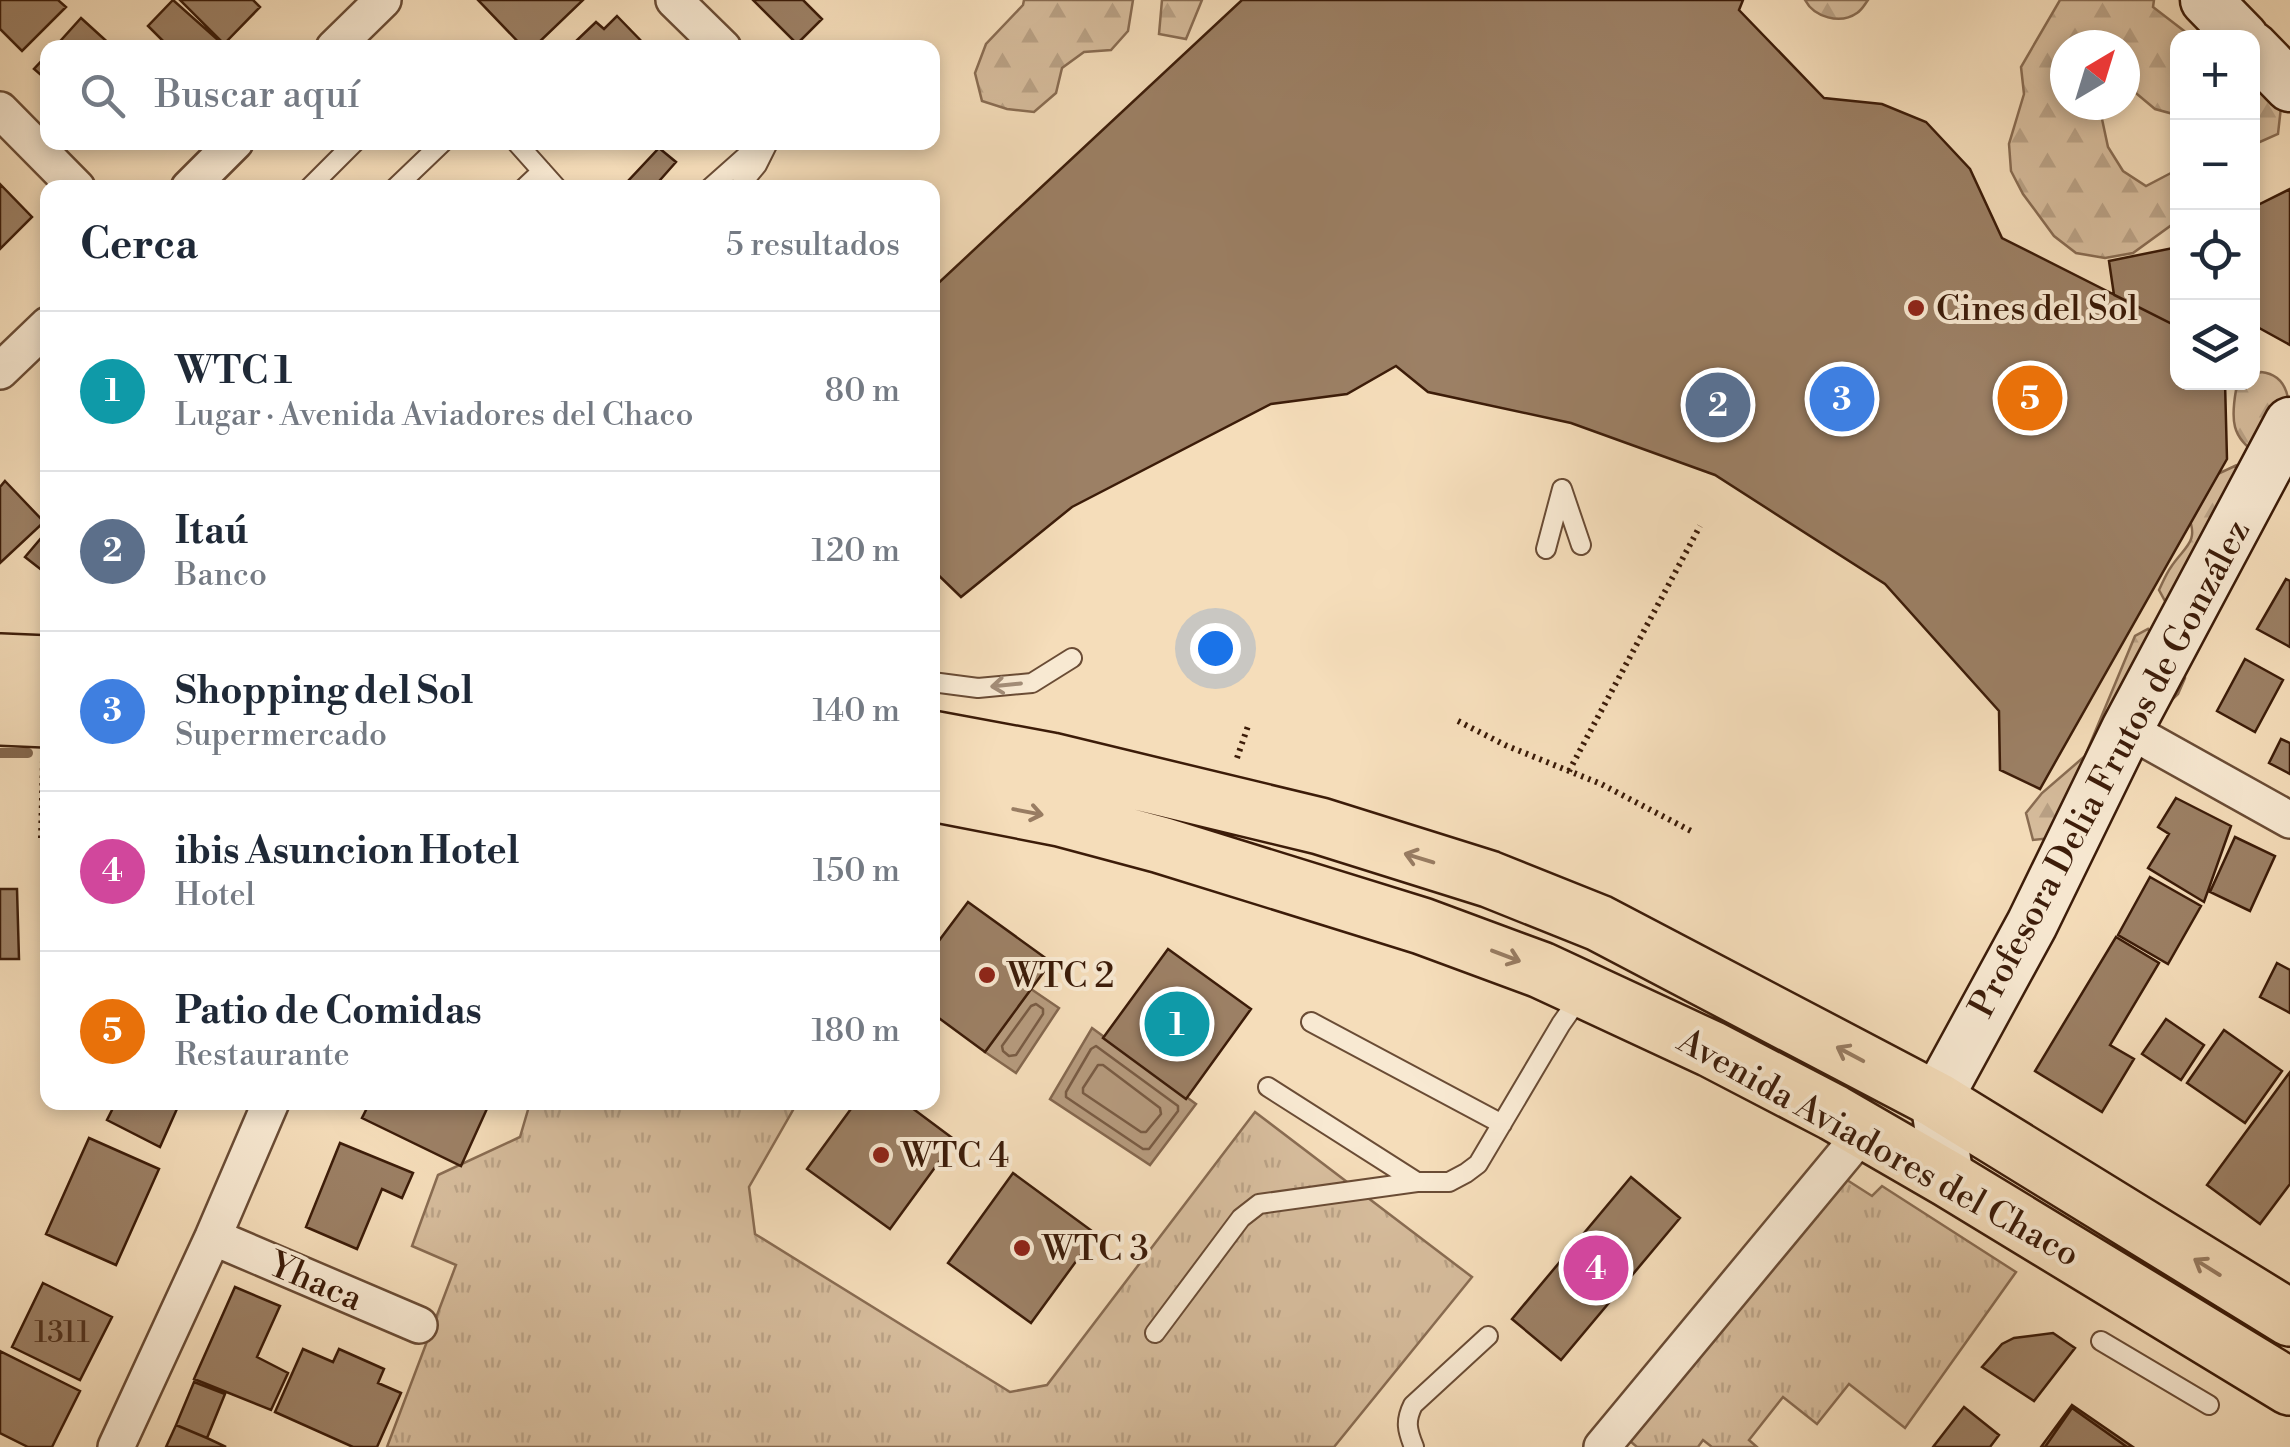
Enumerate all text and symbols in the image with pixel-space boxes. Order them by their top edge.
north arrow [2050,30,2140,120]
map controls [2170,30,2260,390]
button: + [2170,30,2260,120]
search box [40,40,940,150]
icon: search [75,68,130,123]
text: Buscar aquí [155,72,360,119]
button: − [2170,120,2260,210]
button: locate [2170,210,2260,300]
text: Cerca [80,219,198,272]
text: 5 resultados [726,225,900,265]
place label: Cines del Sol [1936,288,2138,331]
marker: Cines del Sol [1905,297,1927,319]
button: layers [2170,300,2260,390]
text: WTC 1 [175,348,292,395]
pin: 5 [1998,360,2062,436]
pin: 3 [1810,362,1874,436]
pin: 2 [1686,368,1750,442]
text: 1 [105,371,120,411]
text: 80 m [825,371,900,411]
text: Lugar · Avenida Aviadores del Chaco [175,395,694,435]
text: Itaú [175,508,248,555]
street label: Profesora Delia Frutos de González [1961,513,2260,1025]
text: 2 [102,531,123,571]
text: 120 m [811,531,900,571]
text: Banco [175,555,267,595]
your location [1190,623,1241,674]
text: Shopping del Sol [175,668,473,715]
one-way arrow [990,676,1022,695]
text: 3 [103,691,122,731]
text: 140 m [813,691,900,731]
text: Supermercado [175,715,387,755]
one-way arrow [1011,803,1043,822]
text: ibis Asuncion Hotel [175,828,519,875]
one-way arrow [1404,848,1435,866]
text: 4 [102,851,123,891]
text: 150 m [813,851,900,891]
text: Hotel [175,875,255,915]
one-way arrow [1491,949,1521,967]
place label: WTC 2 [1006,955,1115,998]
marker: WTC 2 [976,964,998,986]
pin: 1 [1144,986,1210,1062]
text: Patio de Comidas [175,988,482,1035]
text: 5 [103,1011,122,1051]
text: 180 m [811,1011,900,1051]
street label: Avenida Aviadores del Chaco [1669,1019,2087,1277]
text: Restaurante [175,1035,350,1075]
one-way arrow [1835,1043,1865,1063]
place label: WTC 4 [900,1135,1009,1178]
marker: WTC 4 [870,1144,892,1166]
place label: WTC 3 [1041,1228,1149,1271]
pin: 4 [1564,1230,1628,1306]
marker: WTC 3 [1011,1237,1033,1259]
street label: Yhaca [261,1243,369,1321]
one-way arrow [2193,1256,2222,1277]
house number: 1311 [34,1314,90,1352]

